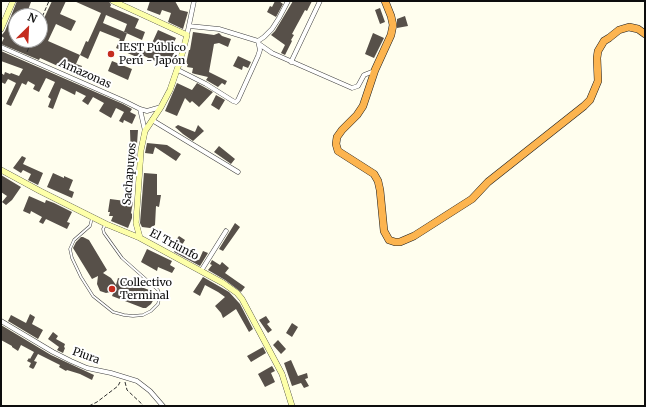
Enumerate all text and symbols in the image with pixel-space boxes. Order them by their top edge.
north arrow [8,8,48,48]
text: N [26,10,39,26]
place label: IEST Público Perú - Japón [119,41,186,67]
marker: IEST Público Perú - Japón [106,49,116,59]
street label: Amazonas [57,57,113,91]
street label: Sachapuyos [121,142,139,206]
street label: El Triunfo [147,227,201,263]
place label: Collectivo Terminal [120,276,172,302]
marker: Collectivo Terminal [107,284,117,294]
street label: Piura [71,345,101,367]

